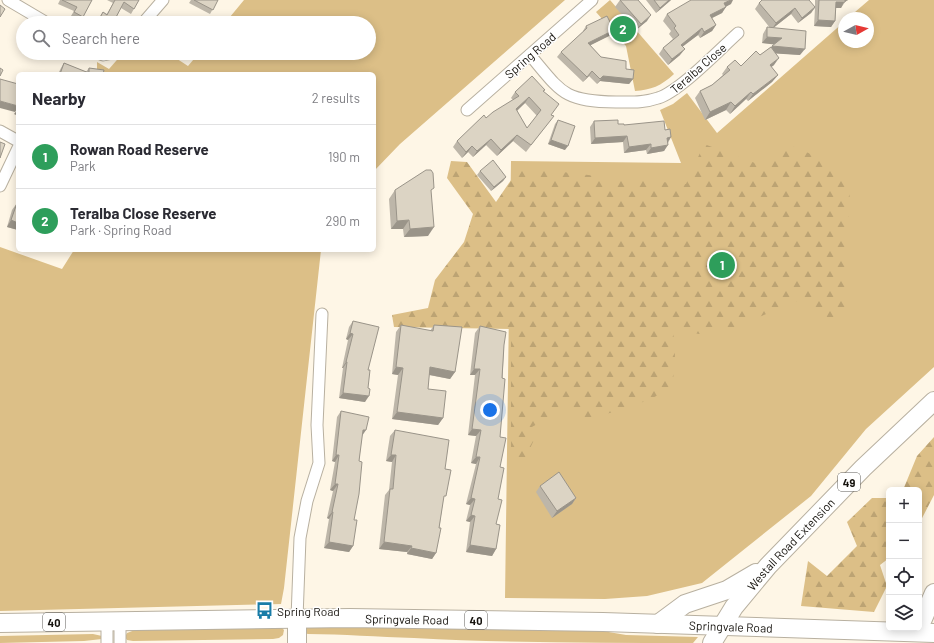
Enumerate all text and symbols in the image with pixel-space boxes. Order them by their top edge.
north arrow [838,12,874,48]
pin: 2 [610,14,636,44]
search box [16,16,376,60]
icon: search [30,27,52,49]
text: Search here [62,29,140,47]
street label: Spring Road [502,29,558,81]
street label: Teralba Close [667,40,729,96]
text: Nearby [32,88,86,108]
text: 2 results [312,90,360,106]
text: Rowan Road Reserve [70,140,209,158]
text: 1 [43,149,47,165]
text: 190 m [328,149,360,165]
text: Park [70,158,96,174]
text: Teralba Close Reserve [70,204,217,222]
text: 2 [41,213,49,229]
text: 290 m [326,213,360,229]
text: Park · Spring Road [70,222,172,238]
pin: 1 [709,250,735,280]
your location [480,400,500,420]
road number: 49 [838,473,860,491]
map controls [886,487,922,631]
button: + [886,487,922,523]
street label: Westall Road Extension [744,495,837,593]
button: − [886,523,922,559]
button: locate [886,559,922,595]
button: layers [886,595,922,631]
bus stop icon: Spring Road [254,601,274,621]
place label: Spring Road [277,604,340,618]
street label: Springvale Road [365,611,449,627]
road number: 40 [465,611,487,629]
road number: 40 [43,613,65,631]
street label: Springvale Road [689,618,773,635]

